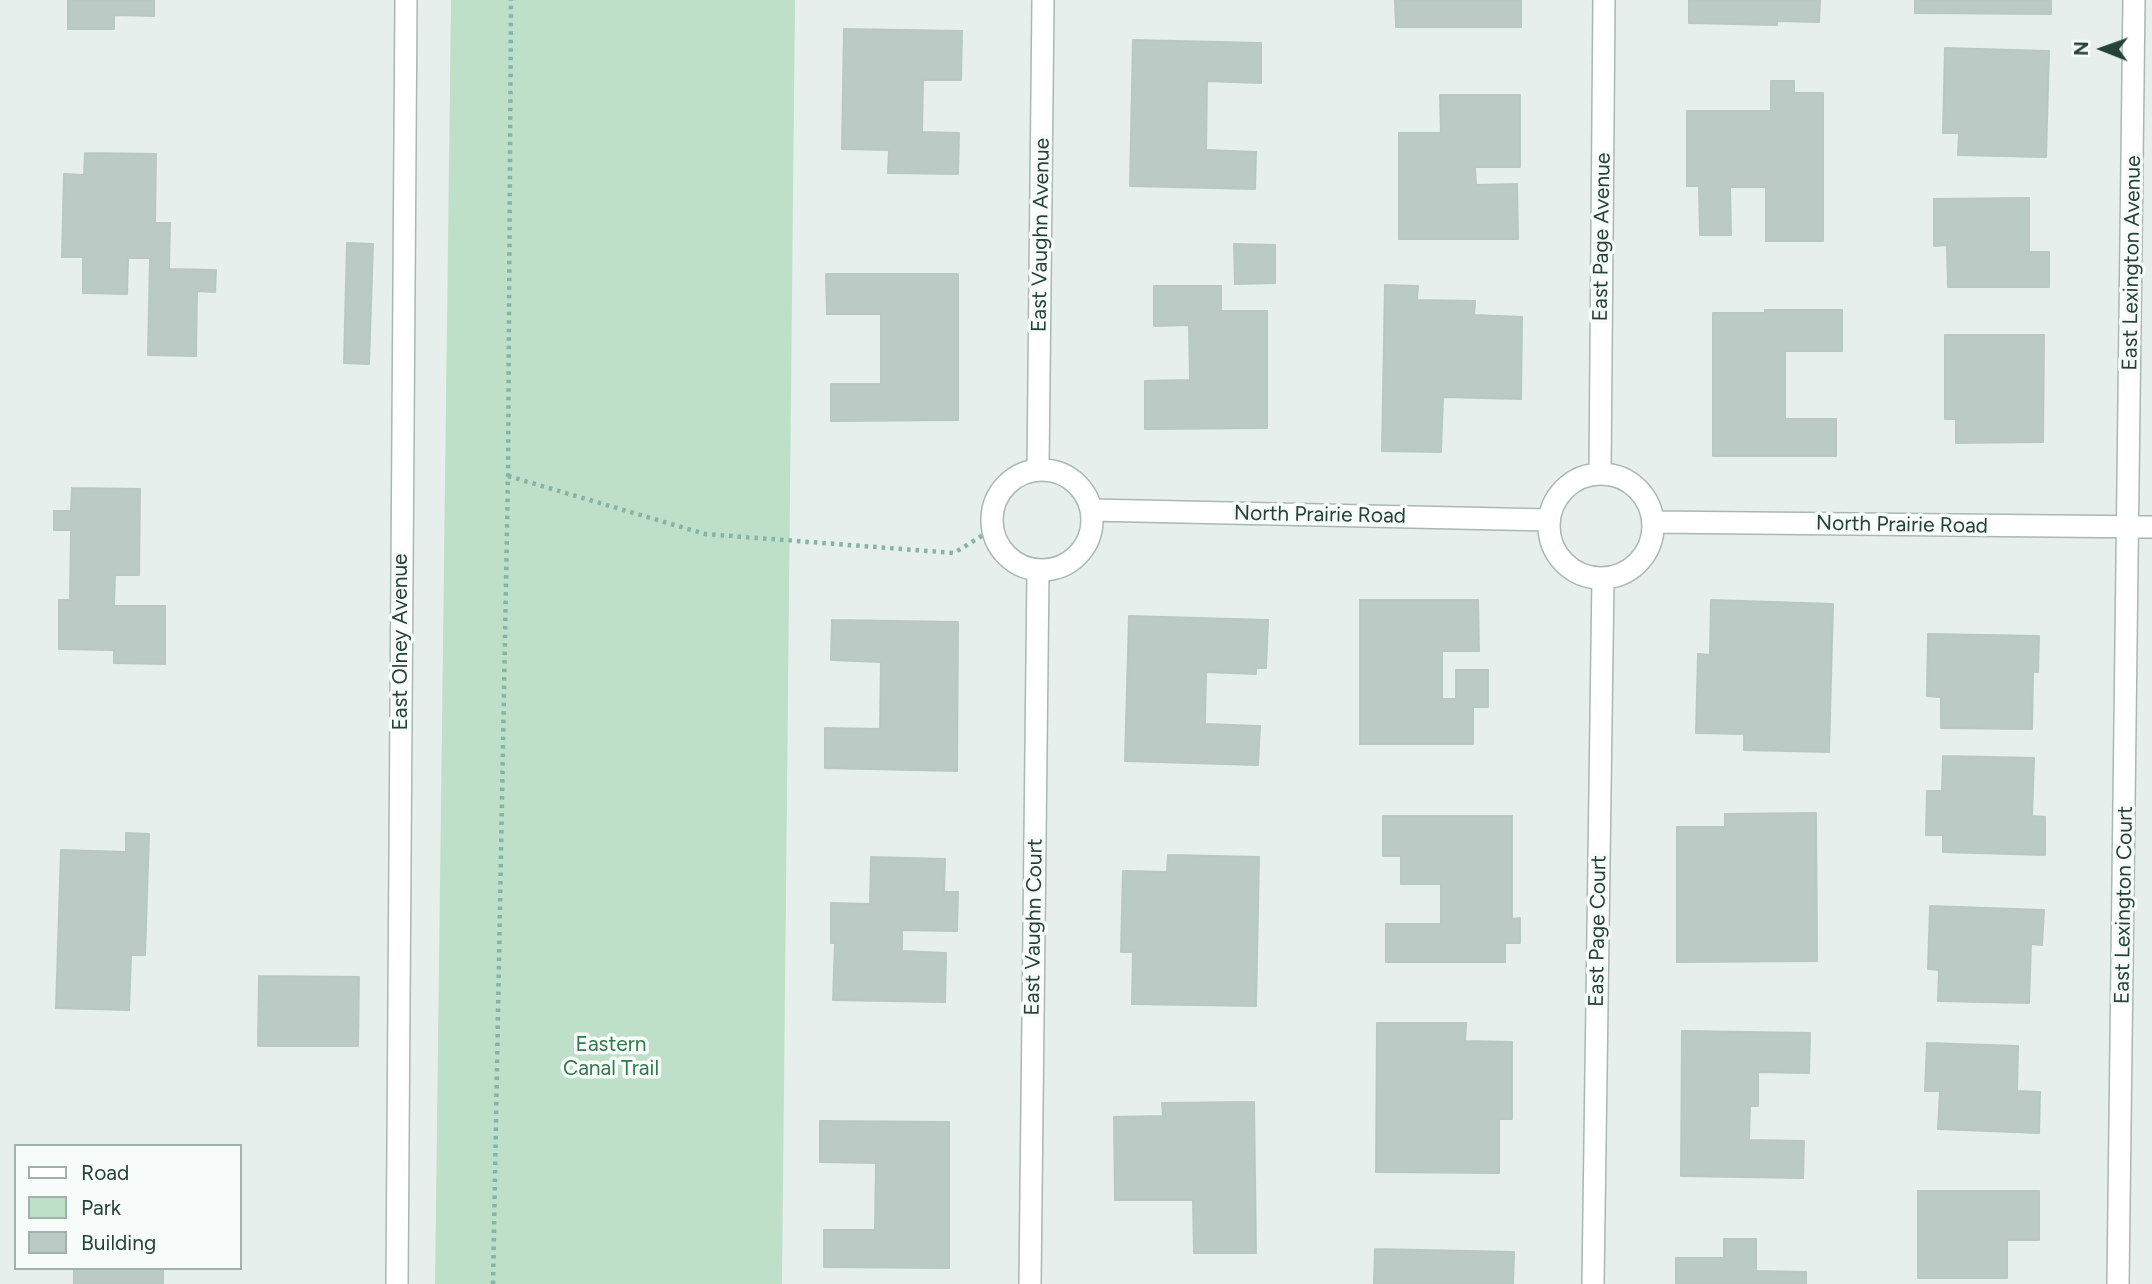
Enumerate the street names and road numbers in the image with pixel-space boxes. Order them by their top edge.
street label: East Vaughn Avenue [1027,138,1055,332]
street label: East Page Avenue [1588,152,1616,322]
street label: East Lexington Avenue [2118,155,2146,371]
street label: North Prairie Road [1234,501,1406,529]
street label: North Prairie Road [1816,511,1988,539]
street label: East Olney Avenue [388,553,414,731]
street label: East Lexington Court [2110,806,2138,1004]
street label: East Vaughn Court [1020,838,1048,1016]
street label: East Page Court [1584,855,1612,1007]

